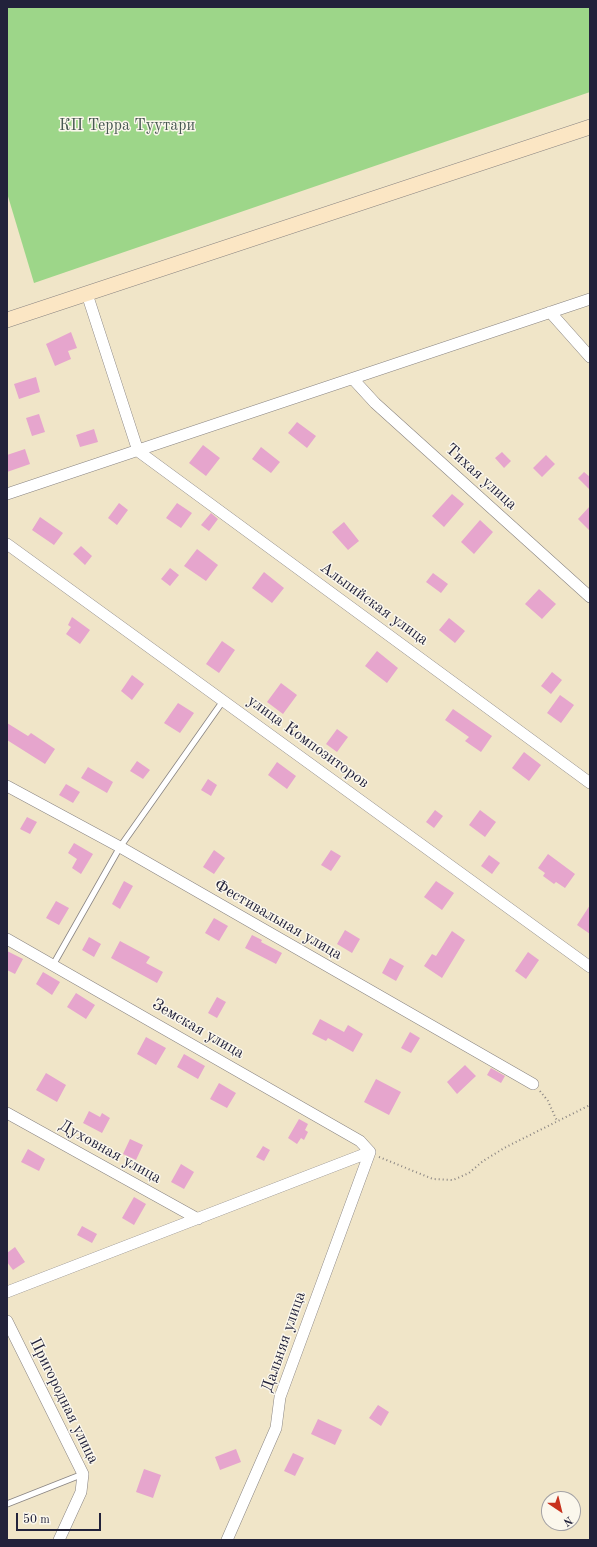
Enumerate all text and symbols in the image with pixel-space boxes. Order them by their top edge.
park label: КП Терра Туутари [59,116,195,136]
street label: Тихая улица [441,440,521,514]
street label: Альпийская улица [316,558,432,650]
street label: улица Композиторов [243,691,373,793]
street label: Фестивальная улица [211,876,345,964]
street label: Земская улица [149,995,247,1063]
street label: Духовная улица [55,1116,165,1188]
street label: Дальняя улица [258,1289,310,1395]
street label: Пригородная улица [25,1335,103,1467]
north arrow [541,1491,581,1531]
scale bar [18,1505,103,1531]
text: 50 m [23,1514,50,1526]
text: N [561,1514,574,1527]

